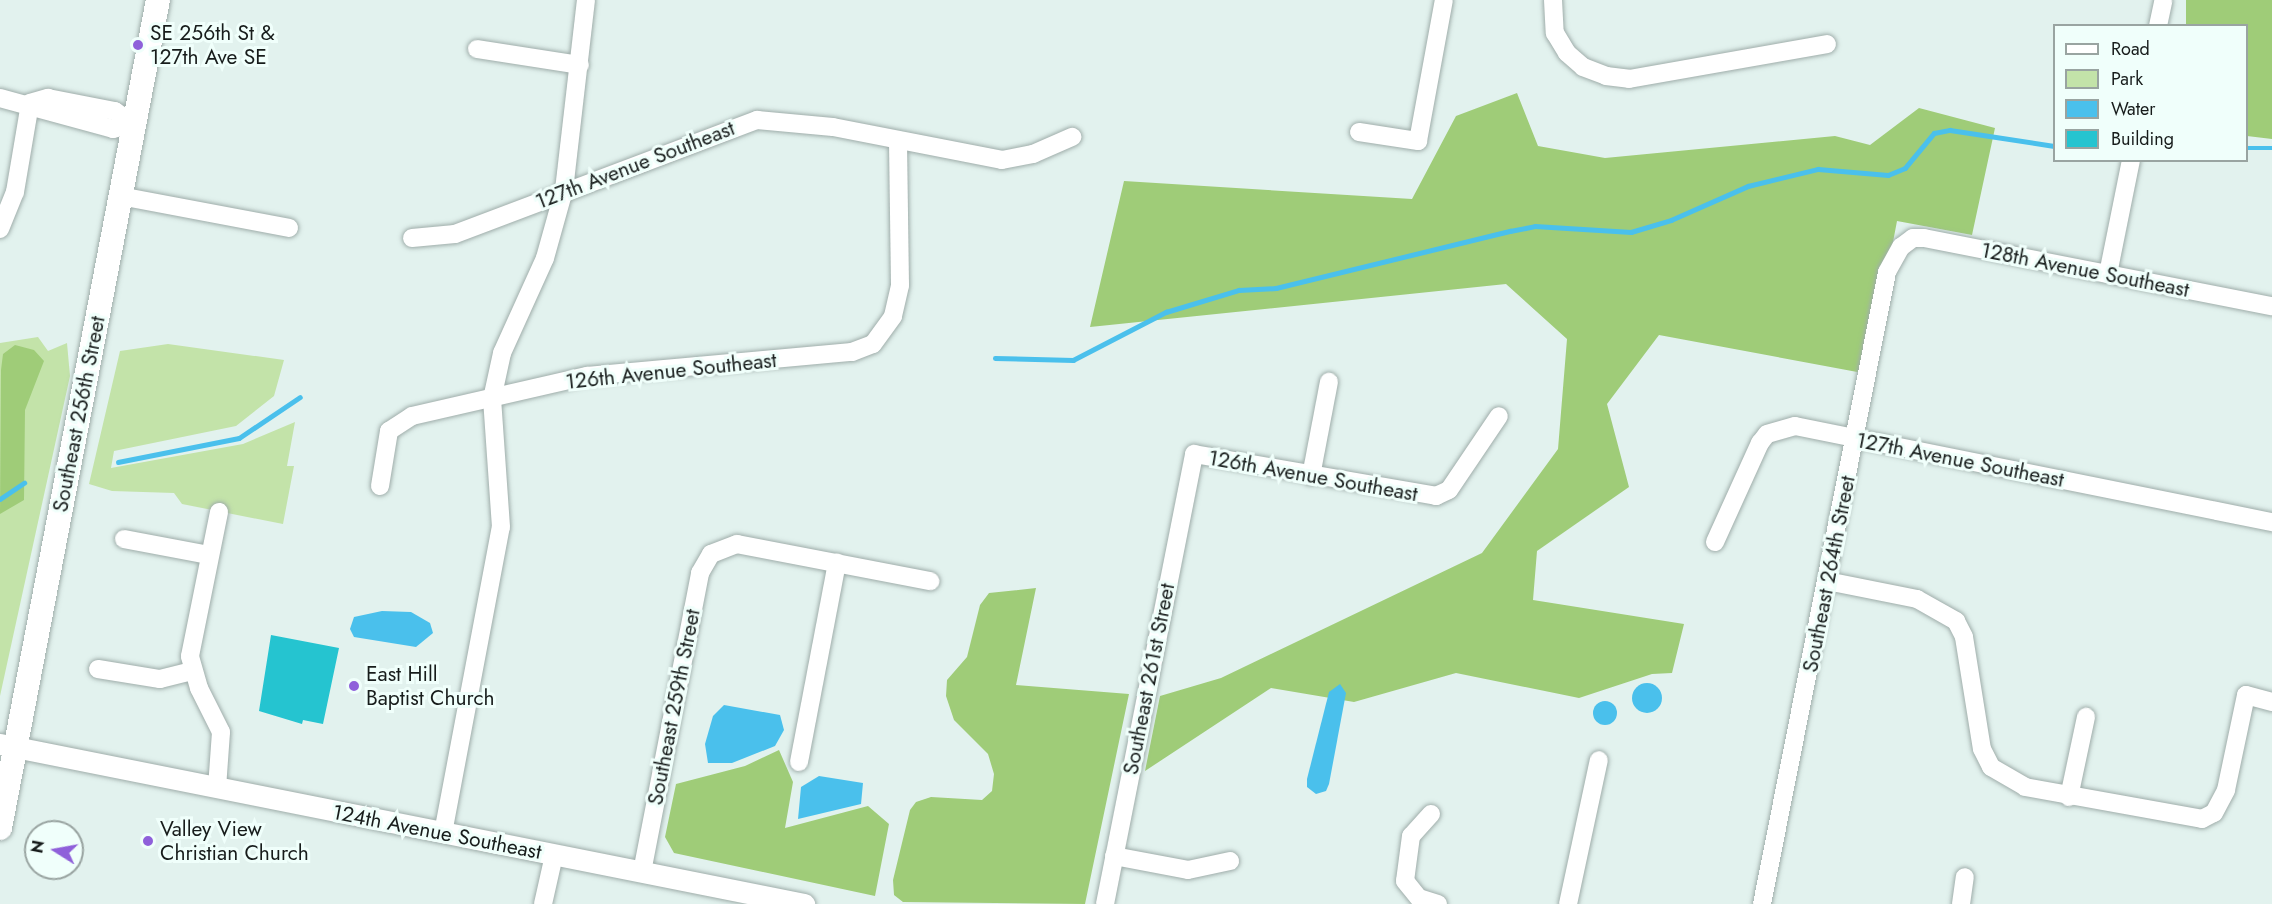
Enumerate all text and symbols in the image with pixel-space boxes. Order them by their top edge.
place label: SE 256th St & 127th Ave SE [150,20,275,70]
legend [2053,24,2248,162]
text: Road [2111,36,2150,62]
marker: SE 256th St & 127th Ave SE [131,38,145,52]
text: Park [2111,66,2143,92]
text: Water [2111,96,2155,122]
street label: 127th Avenue Southeast [532,115,738,215]
text: Building [2111,126,2174,152]
street label: 128th Avenue Southeast [1979,237,2191,303]
street label: Southeast 256th Street [48,314,110,514]
street label: 126th Avenue Southeast [564,347,778,395]
street label: 127th Avenue Southeast [1854,428,2066,492]
street label: 126th Avenue Southeast [1206,445,1420,507]
street label: Southeast 264th Street [1798,474,1860,674]
street label: Southeast 261st Street [1118,581,1180,777]
street label: Southeast 259th Street [643,607,705,807]
place label: East Hill Baptist Church [366,661,494,711]
marker: East Hill Baptist Church [347,679,361,693]
street label: 124th Avenue Southeast [330,799,544,865]
place label: Valley View Christian Church [160,816,309,866]
north arrow [24,820,84,880]
marker: Valley View Christian Church [141,834,155,848]
text: N [25,838,50,855]

